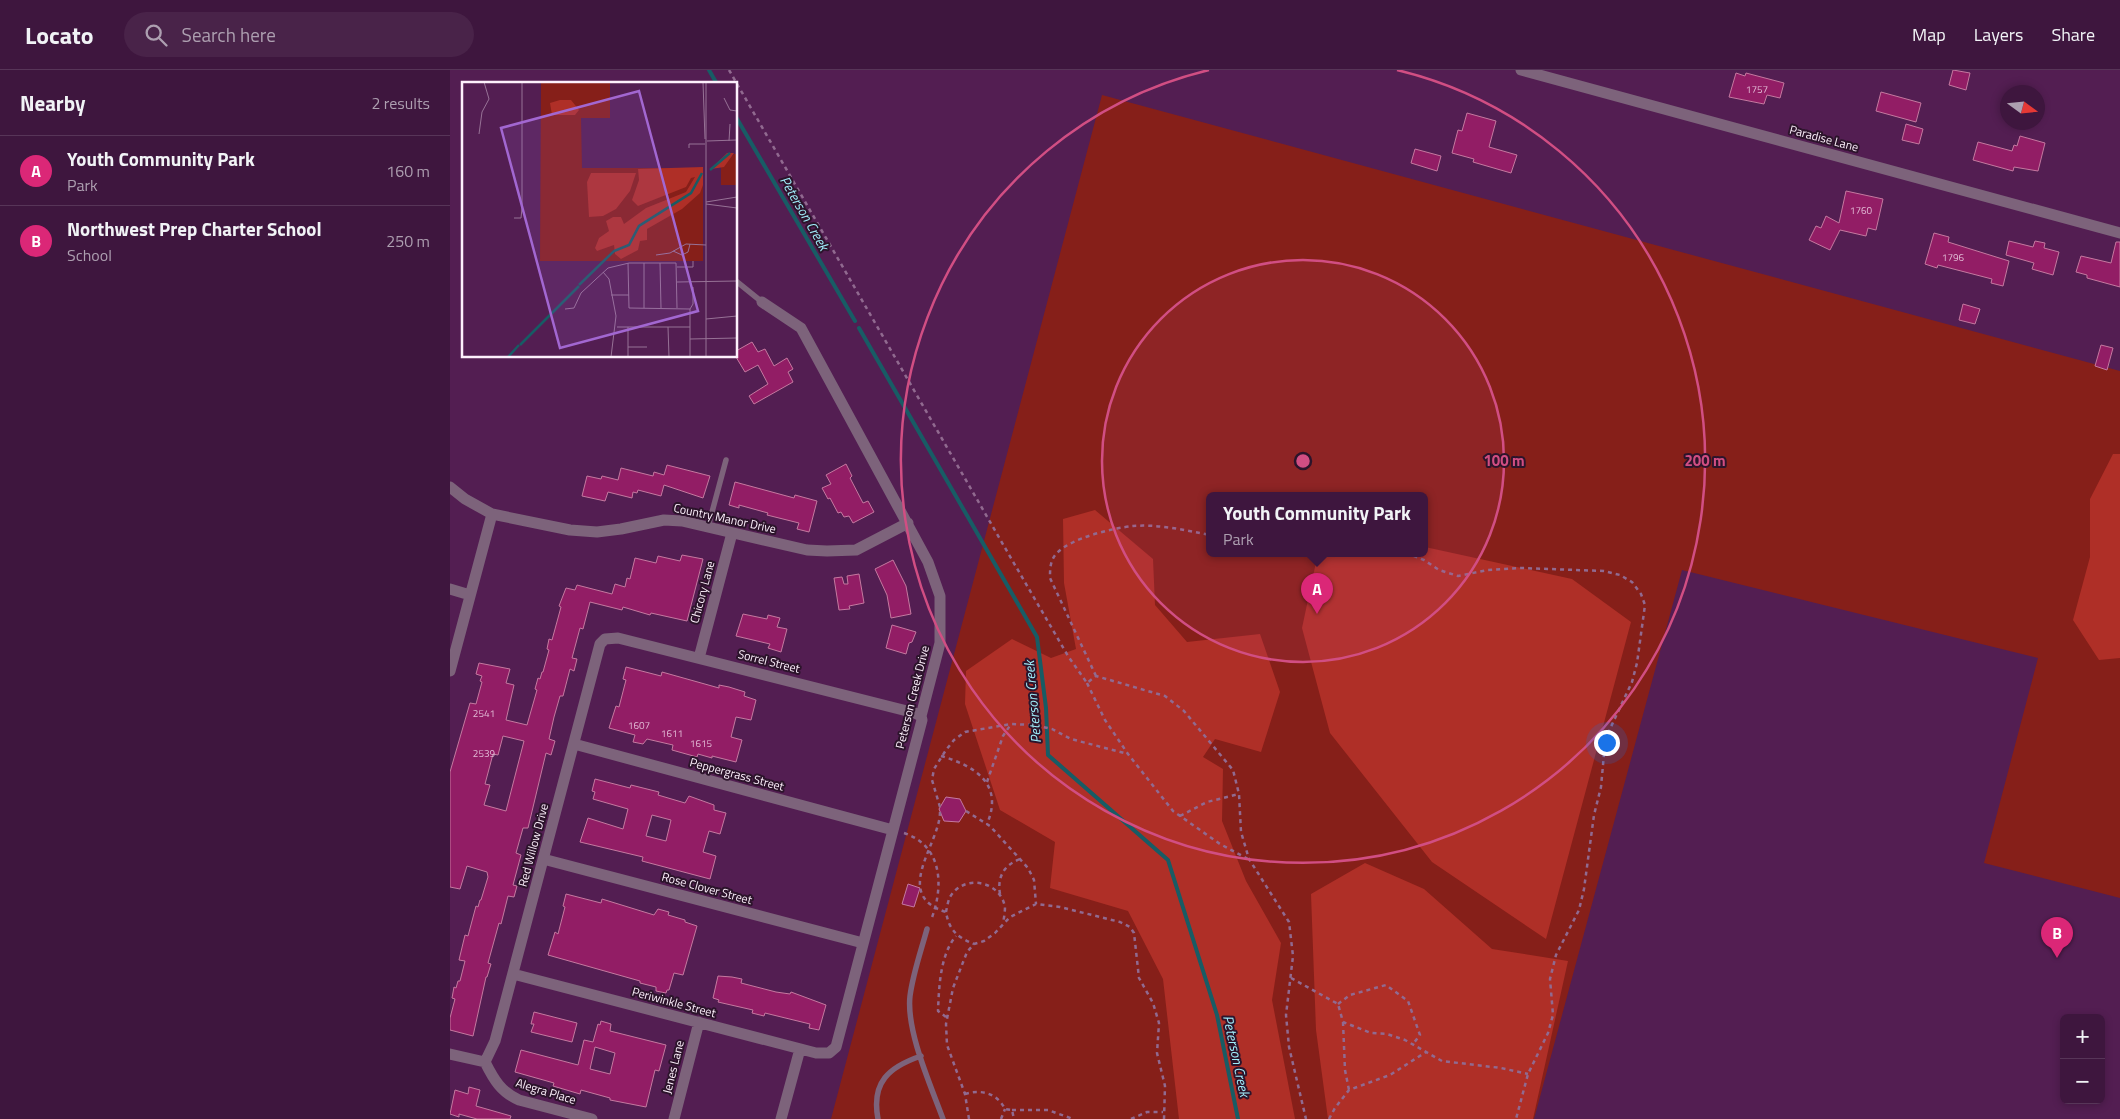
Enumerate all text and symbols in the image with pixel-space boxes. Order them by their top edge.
search box [124,12,474,57]
text: Locato [25,17,94,53]
text: Search here [182,20,276,49]
icon: search [142,21,170,49]
text: Map [1912,21,1946,48]
text: Layers [1974,21,2023,48]
text: Share [2051,21,2095,48]
inset map [462,82,738,358]
house number: 1757 [1746,82,1768,97]
north arrow [2000,85,2045,130]
text: Nearby [20,87,85,119]
text: 2 results [371,91,430,115]
street label: Paradise Lane [1787,120,1861,156]
text: Youth Community Park [67,144,255,173]
text: A [31,159,41,183]
text: 160 m [386,159,430,183]
water label: Peterson Creek [775,172,836,256]
text: Park [67,173,98,197]
house number: 1760 [1850,203,1873,218]
text: Northwest Prep Charter School [67,214,322,243]
text: B [31,229,41,253]
text: 250 m [386,229,430,253]
text: School [67,243,112,267]
house number: 1796 [1942,250,1965,265]
text: 100 m [1483,449,1525,472]
text: 200 m [1684,449,1726,472]
centre of rings [1294,452,1312,470]
popup [1206,492,1428,557]
street label: Country Manor Drive [672,498,778,538]
text: Youth Community Park [1223,498,1411,527]
text: Park [1223,527,1254,551]
street label: Chicory Lane [685,559,719,625]
pin: A [1301,573,1333,614]
street label: Peterson Creek Drive [890,643,934,751]
street label: Sorrel Street [736,644,803,678]
water label: Peterson Creek [1018,658,1046,744]
house number: 2541 [473,706,495,721]
house number: 1607 [628,718,650,733]
house number: 1611 [661,726,683,741]
your location [1594,730,1620,756]
house number: 1615 [690,736,713,751]
house number: 2539 [473,746,496,761]
street label: Peppergrass Street [688,752,787,796]
street label: Red Willow Drive [513,801,553,889]
street label: Rose Clover Street [660,867,755,909]
pin: B [2041,917,2073,958]
street label: Periwinkle Street [630,982,719,1023]
water label: Peterson Creek [1218,1013,1256,1100]
map controls [2060,1014,2105,1104]
button: + [2060,1014,2105,1059]
street label: Jenes Lane [657,1038,689,1096]
button: − [2060,1059,2105,1104]
street label: Alegra Place [514,1073,578,1109]

